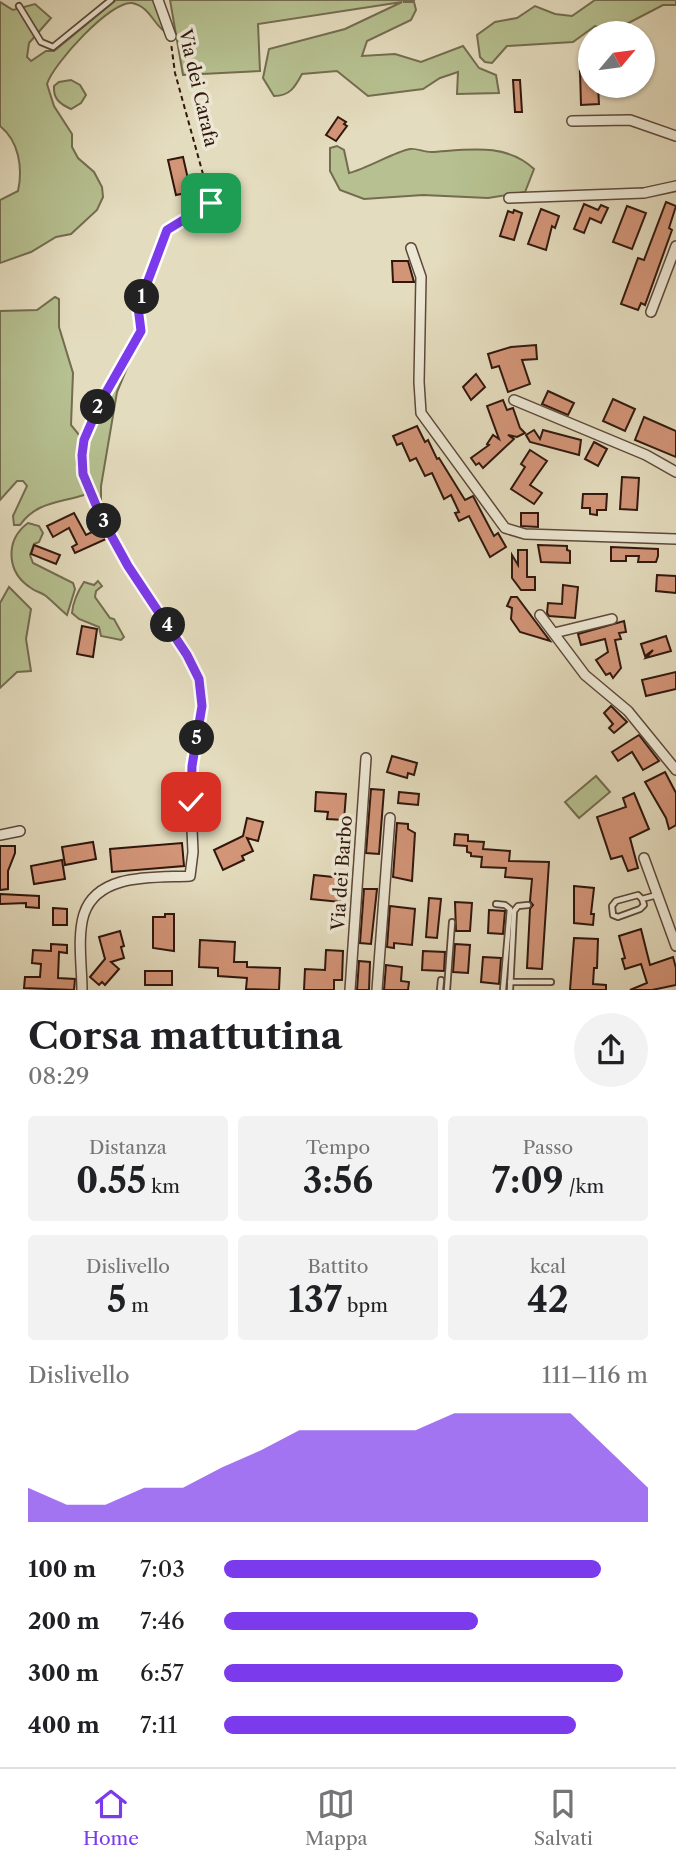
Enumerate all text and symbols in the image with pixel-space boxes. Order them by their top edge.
north arrow [578,21,654,98]
map controls [578,21,655,98]
street label: Via dei Carafa [174,26,222,149]
pin [181,173,241,233]
icon: arrive [192,184,230,222]
pin: 1 [124,280,160,314]
text: 1 [137,285,146,308]
pin: 2 [80,390,116,424]
text: 2 [92,395,103,418]
pin: 3 [86,504,122,538]
text: 3 [98,509,109,532]
pin: 4 [150,608,186,642]
text: 4 [162,613,173,636]
pin: 5 [180,720,214,756]
text: 5 [191,726,202,749]
pin [161,772,221,832]
icon: check [172,783,210,821]
street label: Via dei Barbo [327,815,357,932]
text: Corsa mattutina [28,1012,343,1059]
button: share [574,1013,648,1087]
text: 08:29 [28,1062,89,1090]
text: Distanza [89,1136,167,1159]
text: Tempo [306,1136,370,1159]
text: Passo [523,1136,573,1159]
text: 0.55 [76,1159,146,1202]
text: 3:56 [303,1159,373,1202]
text: 7:09 [492,1159,564,1202]
text: km [146,1175,180,1198]
text: /km [564,1175,604,1198]
text: Dislivello [86,1255,170,1278]
text: Battito [308,1255,368,1278]
text: kcal [530,1255,566,1278]
text: 5 [107,1278,126,1321]
text: 137 [288,1278,342,1321]
text: 42 [527,1278,569,1321]
text: m [126,1294,149,1317]
text: bpm [342,1294,388,1317]
text: Dislivello [28,1361,130,1389]
text: 111–116 m [542,1361,648,1389]
text: 100 m [28,1555,96,1583]
text: 7:03 [140,1555,185,1583]
text: 200 m [28,1607,100,1635]
text: 7:46 [140,1607,185,1635]
text: 300 m [28,1659,99,1687]
text: 6:57 [140,1659,184,1687]
text: 400 m [28,1711,100,1739]
text: 7:11 [140,1711,177,1739]
tab: Home [83,1785,139,1850]
tab: Mappa [305,1785,368,1850]
tab: Salvati [534,1785,593,1850]

